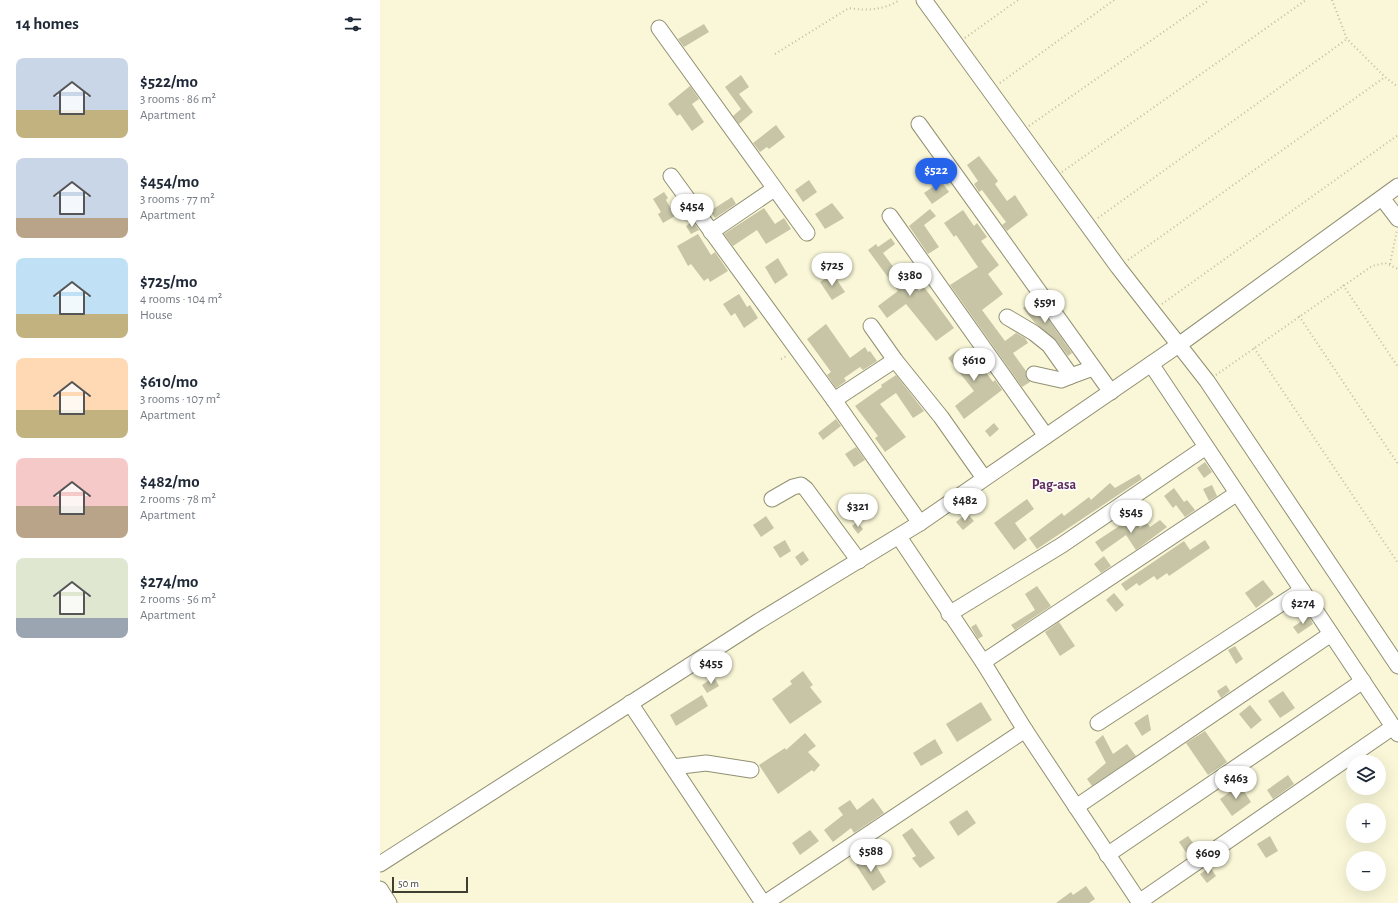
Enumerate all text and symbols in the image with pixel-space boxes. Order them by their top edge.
icon: filters [342,13,364,35]
text: 14 homes [16,15,79,32]
text: $522/mo [140,73,198,90]
icon: home [48,74,96,122]
text: 3 rooms · 86 m² [140,93,216,106]
text: Apartment [140,109,195,122]
pin: $522 [912,158,960,192]
text: $522 [924,164,948,177]
text: $454/mo [140,173,199,190]
icon: home [48,174,96,222]
text: 3 rooms · 77 m² [140,193,215,206]
pin: $454 [668,194,716,228]
text: $454 [680,200,704,213]
text: Apartment [140,209,195,222]
pin: $725 [808,253,856,287]
text: $725 [820,259,844,272]
pin: $380 [886,263,934,297]
text: $380 [898,269,922,282]
text: $725/mo [140,273,197,290]
icon: home [48,274,96,322]
pin: $591 [1021,290,1069,324]
text: 4 rooms · 104 m² [140,293,222,306]
text: $591 [1034,296,1056,309]
text: House [140,309,172,322]
pin: $610 [950,348,998,382]
text: $610 [962,354,986,367]
text: $610/mo [140,373,198,390]
icon: home [48,374,96,422]
text: 3 rooms · 107 m² [140,393,221,406]
text: Apartment [140,409,195,422]
text: $482/mo [140,473,200,490]
icon: home [48,474,96,522]
district label: Pag-asa [1032,478,1076,492]
pin: $482 [941,488,989,522]
text: 2 rooms · 78 m² [140,493,216,506]
pin: $321 [834,494,882,528]
text: $482 [953,494,977,507]
text: $321 [847,500,869,513]
pin: $545 [1107,500,1155,534]
text: $545 [1119,506,1143,519]
text: Apartment [140,509,195,522]
text: $274/mo [140,573,199,590]
icon: home [48,574,96,622]
pin: $274 [1279,591,1327,625]
text: 2 rooms · 56 m² [140,593,216,606]
text: $274 [1291,597,1315,610]
text: Apartment [140,609,195,622]
pin: $455 [687,651,735,685]
text: $455 [699,657,723,670]
map controls [1346,755,1386,891]
button: layers [1346,755,1386,795]
pin: $463 [1212,766,1260,800]
text: $463 [1224,772,1248,785]
button: + [1346,803,1386,843]
pin: $588 [847,839,895,873]
pin: $609 [1184,841,1232,875]
text: $588 [859,845,883,858]
text: $609 [1195,847,1221,860]
button: − [1346,851,1386,891]
scale bar [392,875,468,894]
text: 50 m [398,878,419,889]

